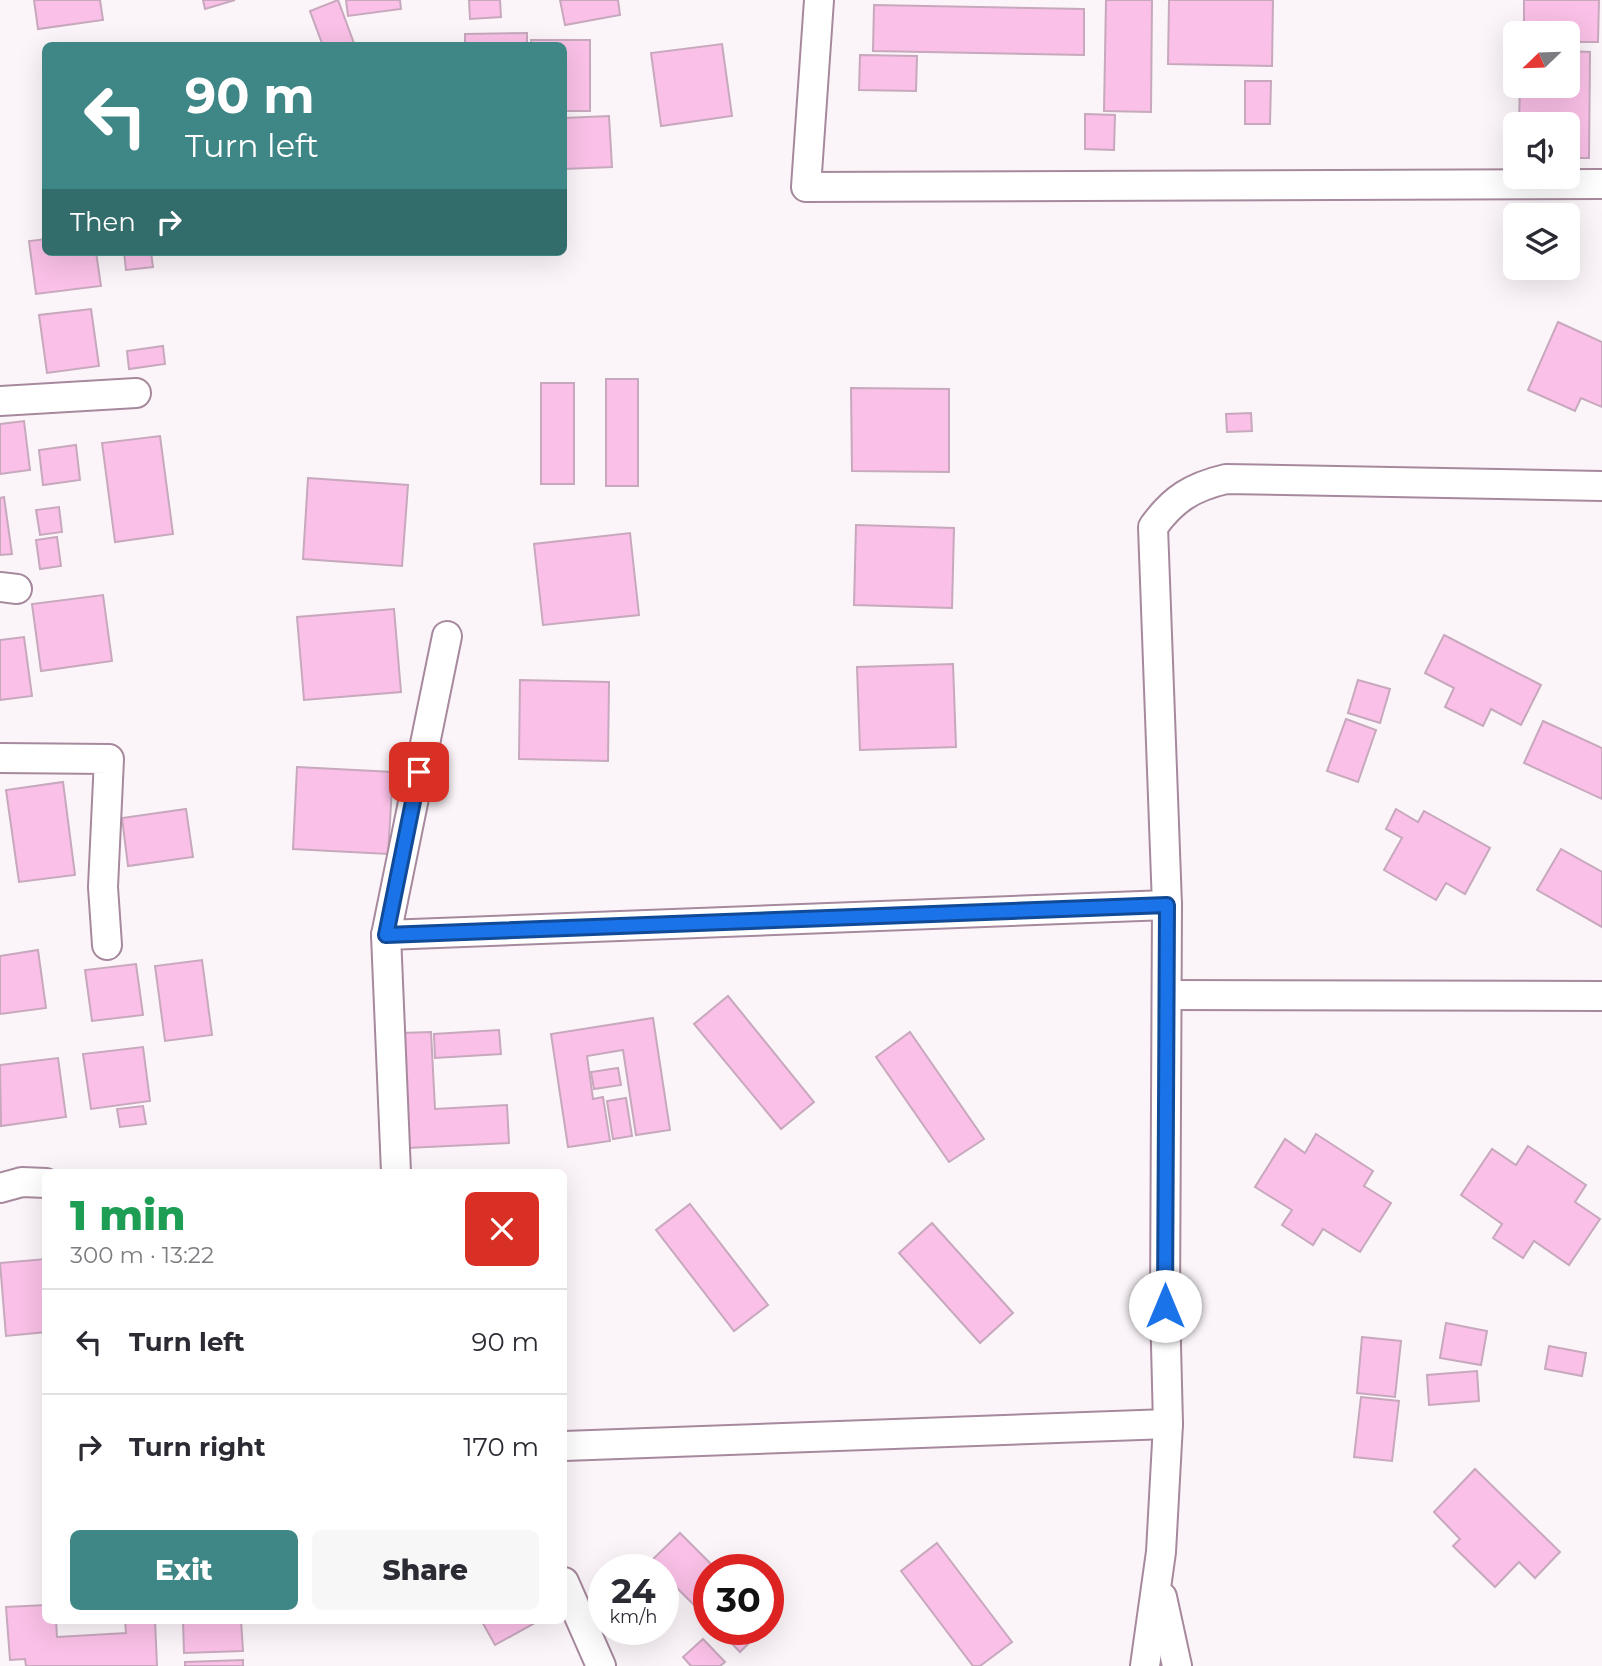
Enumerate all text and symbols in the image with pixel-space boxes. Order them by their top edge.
north arrow [1503,21,1580,98]
map controls [1503,21,1580,280]
text: 90 m [185,66,315,125]
icon: left [70,70,161,161]
button: sound [1503,112,1580,189]
text: Turn left [185,126,319,165]
icon: right [150,203,188,241]
button: layers [1503,203,1580,280]
text: Then [70,206,136,238]
pin [389,742,449,802]
icon: arrive [400,753,438,791]
text: 1 min [70,1189,186,1241]
button: close [465,1192,539,1266]
text: 300 m · 13:22 [70,1241,214,1269]
position arrow [1128,1269,1202,1343]
icon: left [70,1323,108,1361]
text: Turn left [129,1326,245,1358]
text: 90 m [472,1326,539,1358]
icon: right [70,1428,108,1466]
text: Turn right [129,1431,265,1463]
text: 170 m [463,1431,539,1463]
button: Exit [70,1530,298,1610]
button: Share [312,1530,539,1610]
speed limit sign: 30 [693,1554,784,1645]
text: 24 [611,1569,656,1612]
text: km/h [609,1606,658,1628]

